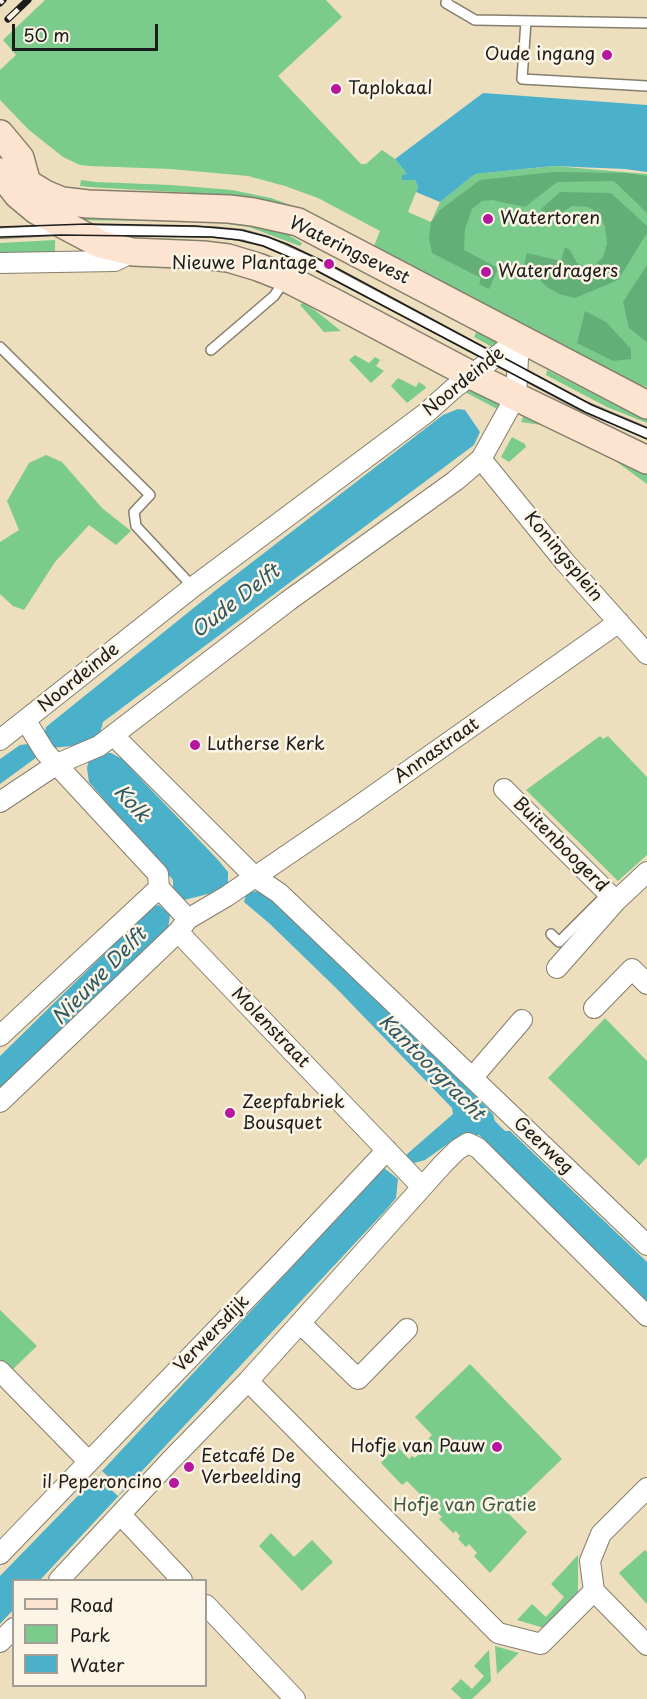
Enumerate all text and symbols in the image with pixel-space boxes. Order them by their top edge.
scale bar [15,12,160,50]
text: 50 m [23,21,70,48]
place label: Oude ingang [485,44,595,66]
marker: Oude ingang [600,48,614,62]
place label: Taplokaal [348,78,432,100]
marker: Taplokaal [329,82,343,96]
place label: Watertoren [500,208,600,230]
marker: Watertoren [481,212,495,226]
street label: Wateringsevest [285,213,413,289]
place label: Nieuwe Plantage [172,253,317,275]
marker: Nieuwe Plantage [322,257,336,271]
place label: Waterdragers [498,261,618,283]
marker: Waterdragers [479,265,493,279]
street label: Noordeinde [419,343,509,421]
street label: Koningsplein [519,508,607,606]
water label: Oude Delft [187,560,285,644]
street label: Noordeinde [34,639,124,717]
street label: Annastraat [390,714,484,788]
place label: Lutherse Kerk [207,734,325,756]
marker: Lutherse Kerk [188,738,202,752]
water label: Kolk [108,781,154,827]
street label: Buitenboogerd [508,793,612,897]
water label: Nieuwe Delft [48,924,152,1030]
street label: Molenstraat [226,983,314,1073]
water label: Kantoorgracht [373,1010,489,1126]
place label: Zeepfabriek Bousquet [242,1092,345,1134]
marker: Zeepfabriek Bousquet [223,1106,237,1120]
street label: Geerweg [509,1113,577,1179]
street label: Verwersdijk [170,1291,254,1377]
place label: Hofje van Pauw [351,1436,485,1458]
marker: Hofje van Pauw [490,1440,504,1454]
place label: Eetcafé De Verbeelding [201,1446,301,1488]
marker: Eetcafé De Verbeelding [182,1460,196,1474]
place label: il Peperoncino [42,1472,162,1494]
marker: il Peperoncino [167,1476,181,1490]
park label: Hofje van Gratie [393,1495,537,1517]
legend [12,1579,207,1687]
text: Road [70,1591,114,1618]
text: Park [70,1621,110,1648]
text: Water [70,1651,124,1678]

